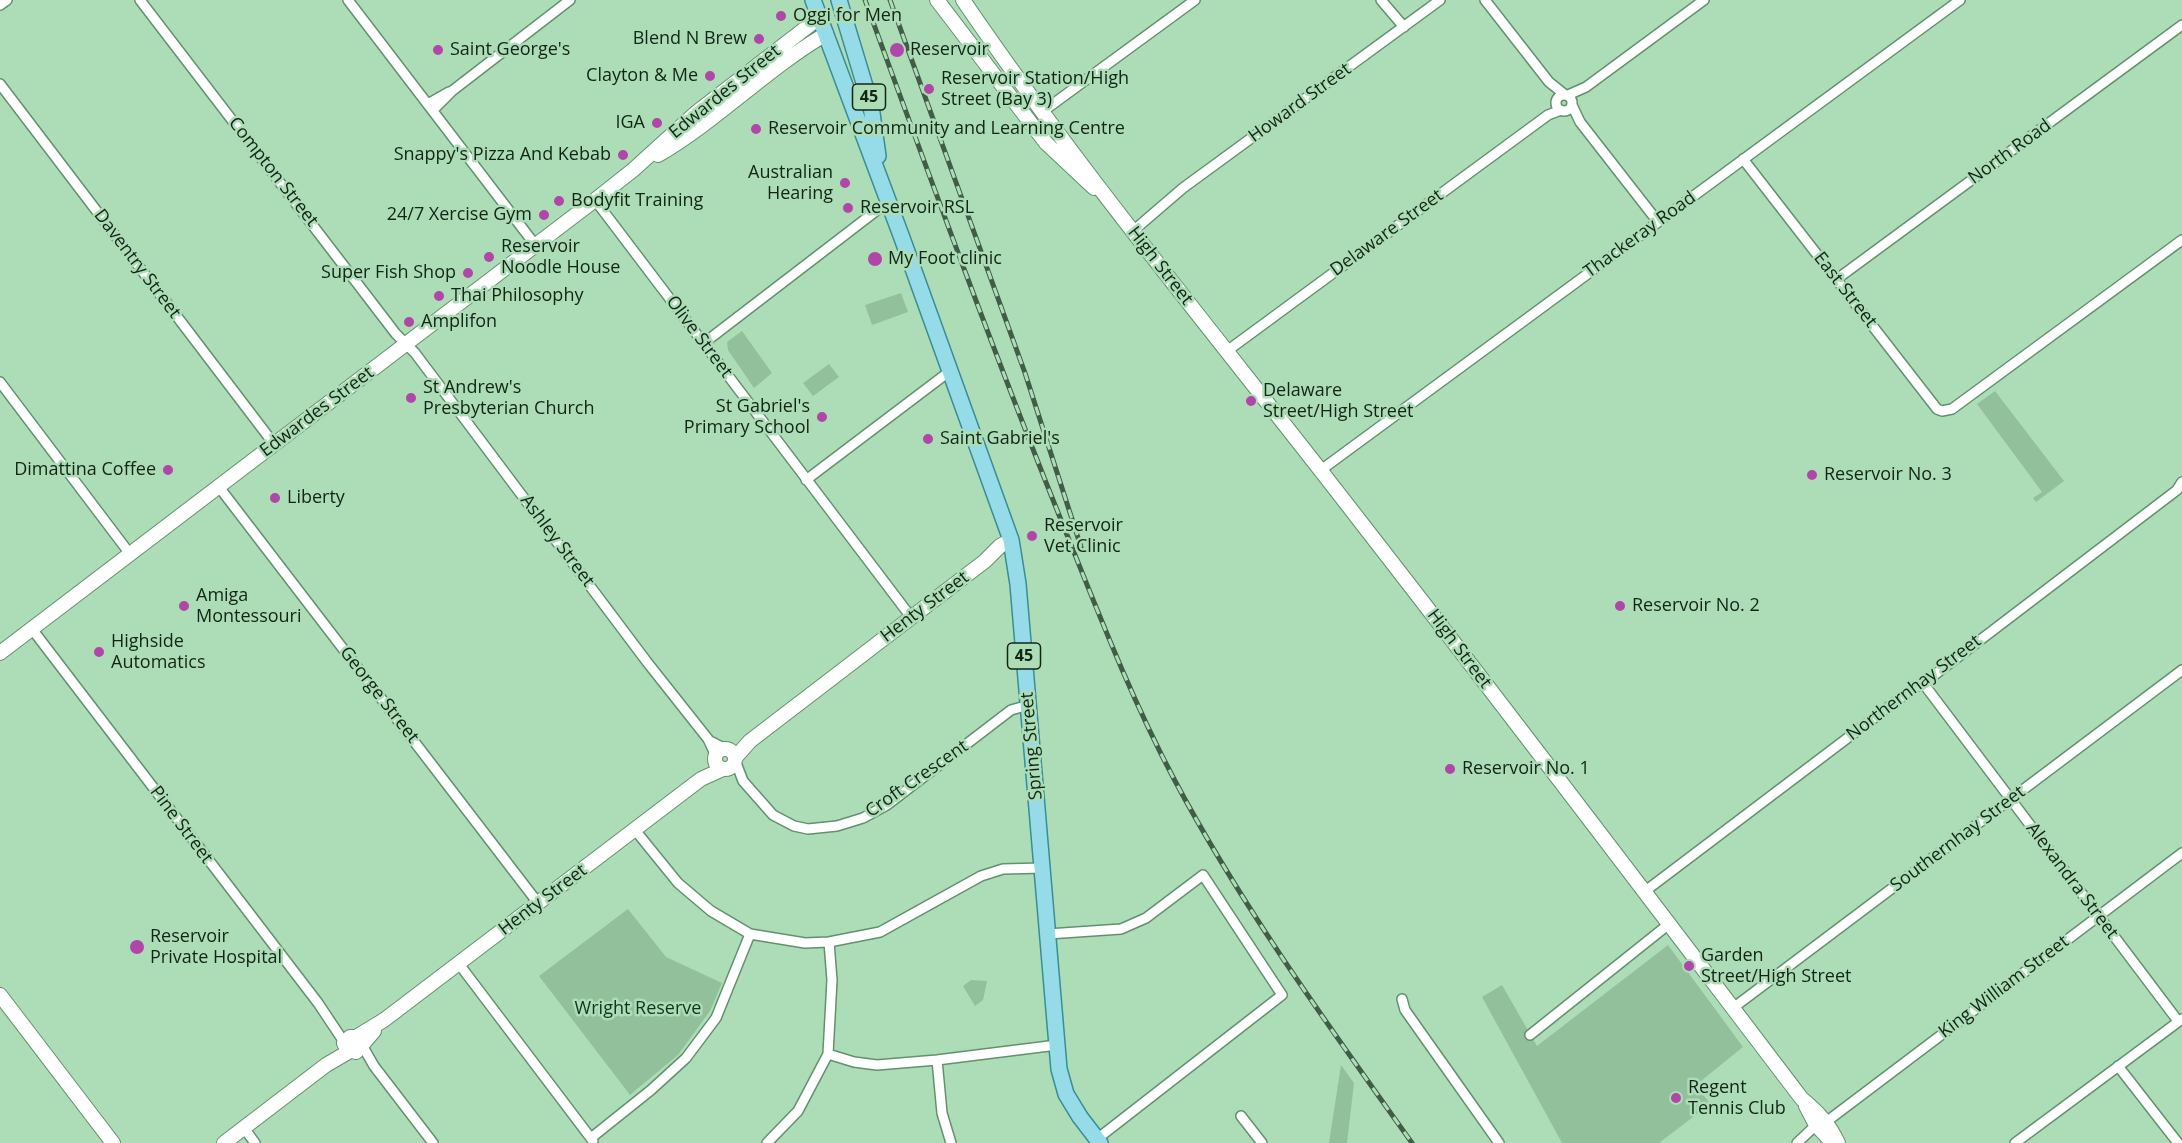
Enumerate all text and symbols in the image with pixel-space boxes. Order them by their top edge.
place label: Oggi for Men [793,5,902,27]
marker: Oggi for Men [774,9,788,23]
place label: Blend N Brew [633,28,747,50]
marker: Blend N Brew [752,32,766,46]
place label: Saint George's [450,39,570,61]
place label: Reservoir [910,39,989,61]
street label: Edwardes Street [665,41,785,143]
marker: Reservoir [888,41,906,59]
marker: Saint George's [431,43,445,57]
street label: Howard Street [1245,59,1355,147]
place label: Clayton & Me [586,65,698,87]
place label: Reservoir Station/High Street (Bay 3) [941,68,1129,110]
marker: Clayton & Me [703,69,717,83]
marker: Reservoir Station/High Street (Bay 3) [922,82,936,96]
road number: 45 [852,84,886,110]
place label: IGA [616,112,645,134]
street label: Compton Street [224,113,322,231]
street label: North Road [1964,115,2056,189]
marker: IGA [650,116,664,130]
place label: Reservoir Community and Learning Centre [768,118,1125,140]
marker: Reservoir Community and Learning Centre [749,122,763,136]
place label: Snappy's Pizza And Kebab [394,144,611,166]
marker: Snappy's Pizza And Kebab [616,148,630,162]
place label: Australian Hearing [748,162,833,204]
marker: Australian Hearing [838,176,852,190]
street label: Delaware Street [1326,185,1448,281]
street label: Thackeray Road [1580,187,1700,283]
place label: Bodyfit Training [571,190,703,212]
marker: Bodyfit Training [552,194,566,208]
place label: Reservoir RSL [860,197,974,219]
marker: Reservoir RSL [841,201,855,215]
place label: 24/7 Xercise Gym [387,204,532,226]
street label: Daventry Street [89,205,185,323]
marker: 24/7 Xercise Gym [537,208,551,222]
street label: High Street [1123,222,1197,310]
place label: Reservoir Noodle House [501,236,620,278]
place label: My Foot clinic [888,248,1002,270]
street label: East Street [1809,248,1881,332]
marker: Reservoir Noodle House [482,250,496,264]
marker: My Foot clinic [866,250,884,268]
place label: Super Fish Shop [321,262,456,284]
marker: Super Fish Shop [461,266,475,280]
place label: Thai Philosophy [451,285,583,307]
marker: Thai Philosophy [432,289,446,303]
street label: Olive Street [661,292,737,382]
place label: Amplifon [421,311,497,333]
marker: Amplifon [402,315,416,329]
street label: Edwardes Street [256,362,378,462]
place label: St Andrew's Presbyterian Church [423,377,594,420]
place label: Delaware Street/High Street [1263,380,1413,422]
marker: St Andrew's Presbyterian Church [404,391,418,405]
marker: Delaware Street/High Street [1244,394,1258,408]
place label: St Gabriel's Primary School [684,396,810,438]
marker: St Gabriel's Primary School [815,410,829,424]
place label: Saint Gabriel's [940,428,1060,450]
marker: Saint Gabriel's [921,432,935,446]
place label: Dimattina Coffee [14,459,156,481]
marker: Dimattina Coffee [161,463,175,477]
place label: Reservoir No. 3 [1824,464,1952,486]
marker: Reservoir No. 3 [1805,468,1819,482]
place label: Liberty [287,487,345,509]
marker: Liberty [268,491,282,505]
street label: Ashley Street [515,491,599,591]
place label: Reservoir Vet Clinic [1044,515,1123,558]
marker: Reservoir Vet Clinic [1025,529,1039,543]
street label: Henty Street [877,567,973,647]
place label: Amiga Montessouri [196,585,302,628]
place label: Reservoir No. 2 [1632,595,1760,617]
marker: Amiga Montessouri [177,599,191,613]
marker: Reservoir No. 2 [1613,599,1627,613]
street label: High Street [1422,605,1496,693]
street label: Northernhay Street [1843,630,1985,746]
place label: Highside Automatics [111,631,205,674]
street label: George Street [335,643,423,747]
road number: 45 [1008,643,1040,669]
marker: Highside Automatics [92,645,106,659]
street label: Spring Street [1017,691,1047,801]
street label: Croft Crescent [862,736,972,822]
place label: Reservoir No. 1 [1462,758,1590,780]
marker: Reservoir No. 1 [1443,762,1457,776]
street label: Southernhay Street [1887,781,2029,897]
street label: Pine Street [145,782,217,868]
street label: Alexandra Street [2021,819,2123,943]
street label: Henty Street [495,860,591,940]
place label: Reservoir Private Hospital [150,926,282,968]
street label: King William Street [1935,931,2073,1043]
marker: Reservoir Private Hospital [128,938,146,956]
place label: Garden Street/High Street [1701,945,1851,988]
marker: Garden Street/High Street [1682,959,1696,973]
park label: Wright Reserve [575,998,701,1020]
place label: Regent Tennis Club [1688,1077,1786,1120]
marker: Regent Tennis Club [1669,1091,1683,1105]

